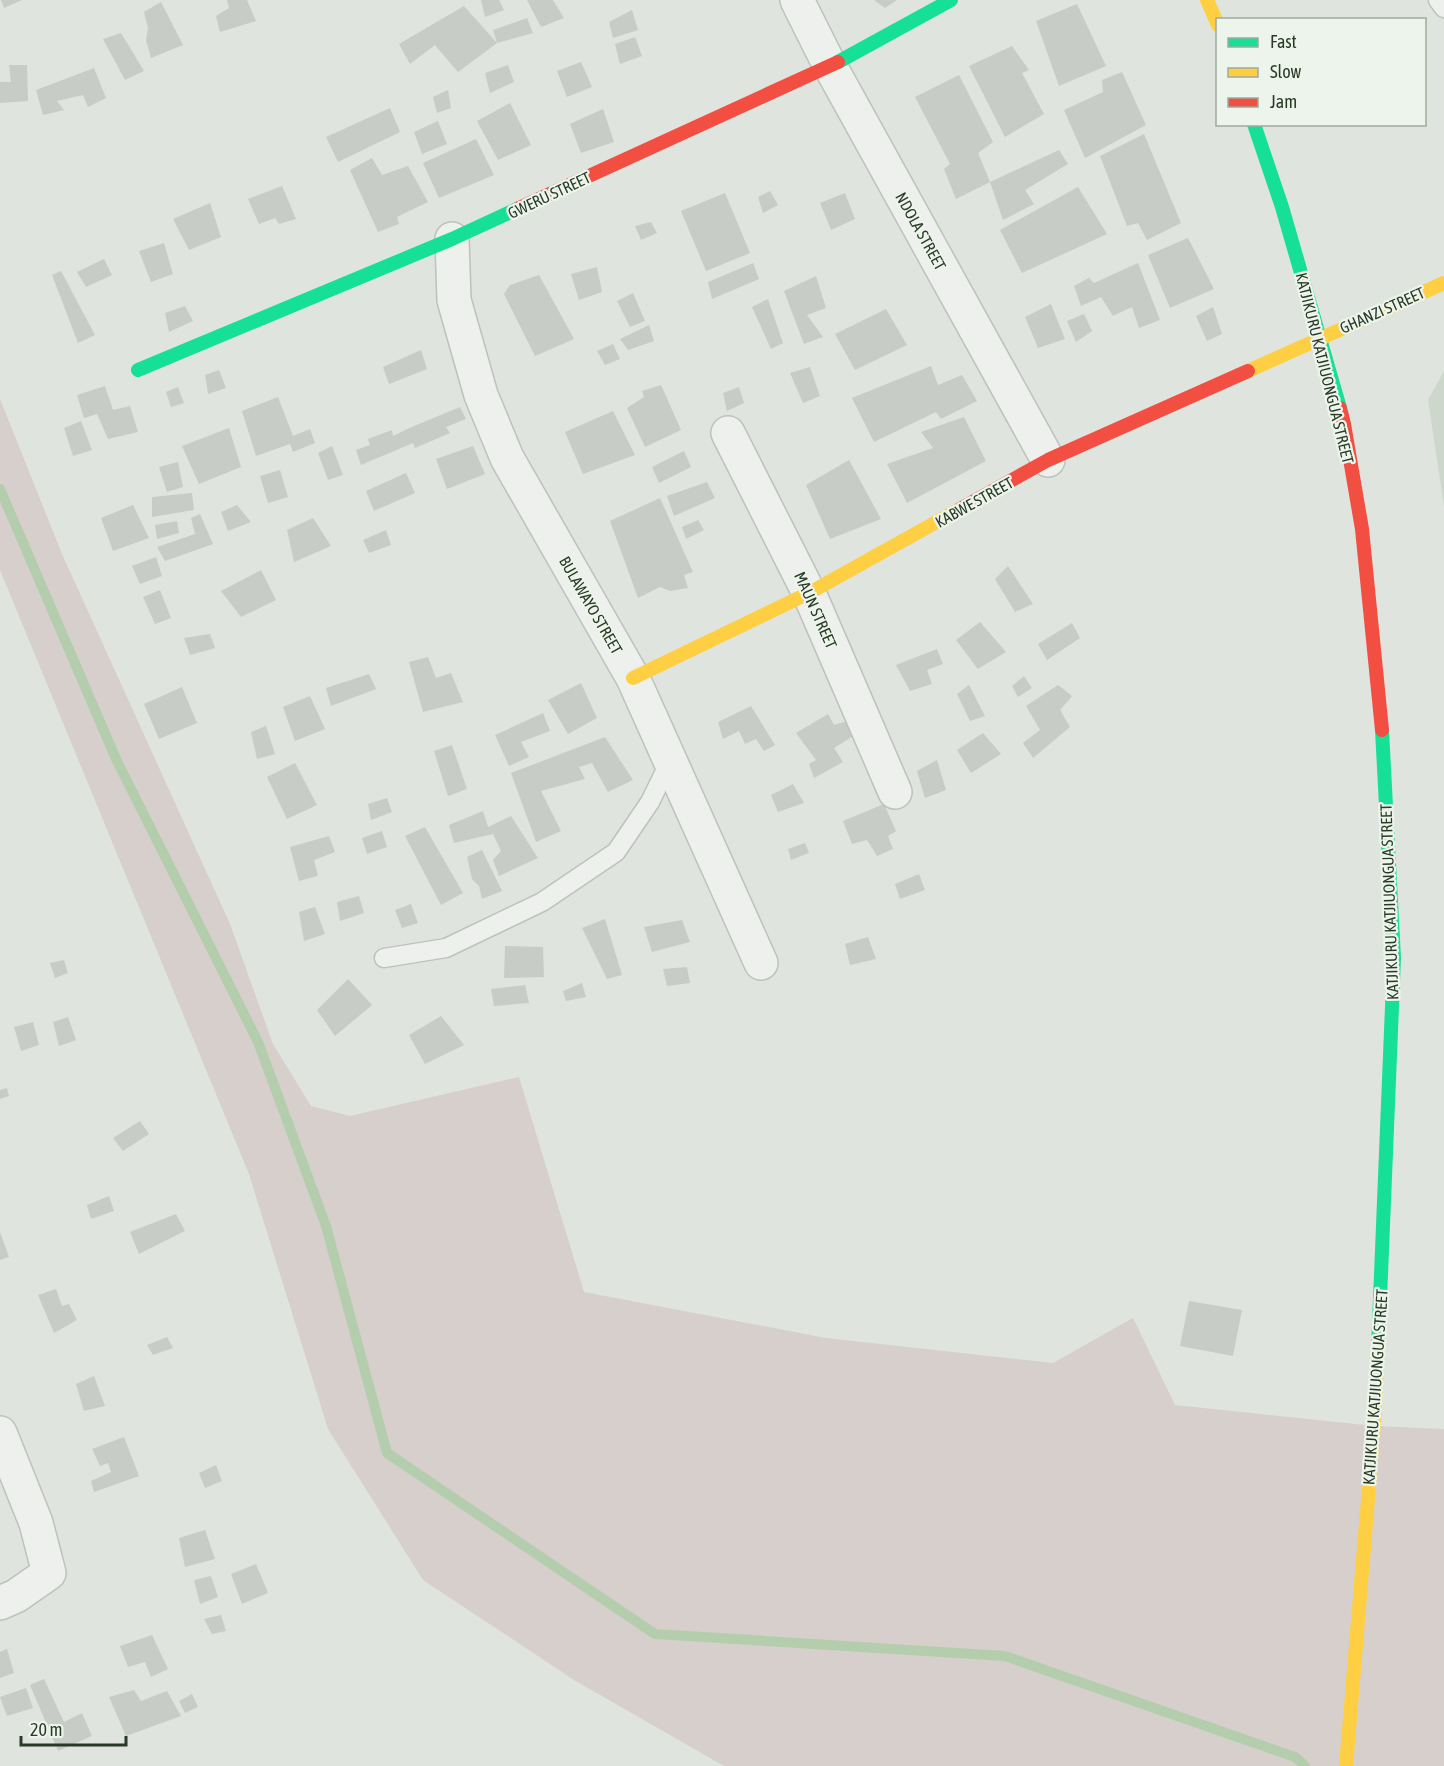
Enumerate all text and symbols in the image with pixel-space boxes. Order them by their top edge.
legend [1216,18,1426,126]
text: Fast [1270,31,1297,52]
text: Slow [1270,61,1301,82]
text: Jam [1270,91,1297,112]
street label: GWERU STREET [505,168,593,222]
street label: NDOLA STREET [892,189,950,273]
street label: KATJIKURU KATJIUONGUA STREET [1293,271,1357,465]
street label: GHANZI STREET [1337,283,1427,337]
street label: KABWE STREET [932,473,1016,531]
street label: BULAWAYO STREET [556,553,626,657]
street label: MAUN STREET [791,569,841,651]
street label: KATJIKURU KATJIUONGUA STREET [1377,804,1401,1000]
street label: KATJIKURU KATJIUONGUA STREET [1359,1289,1391,1485]
scale bar [21,1709,126,1747]
text: 20 m [30,1719,62,1740]

